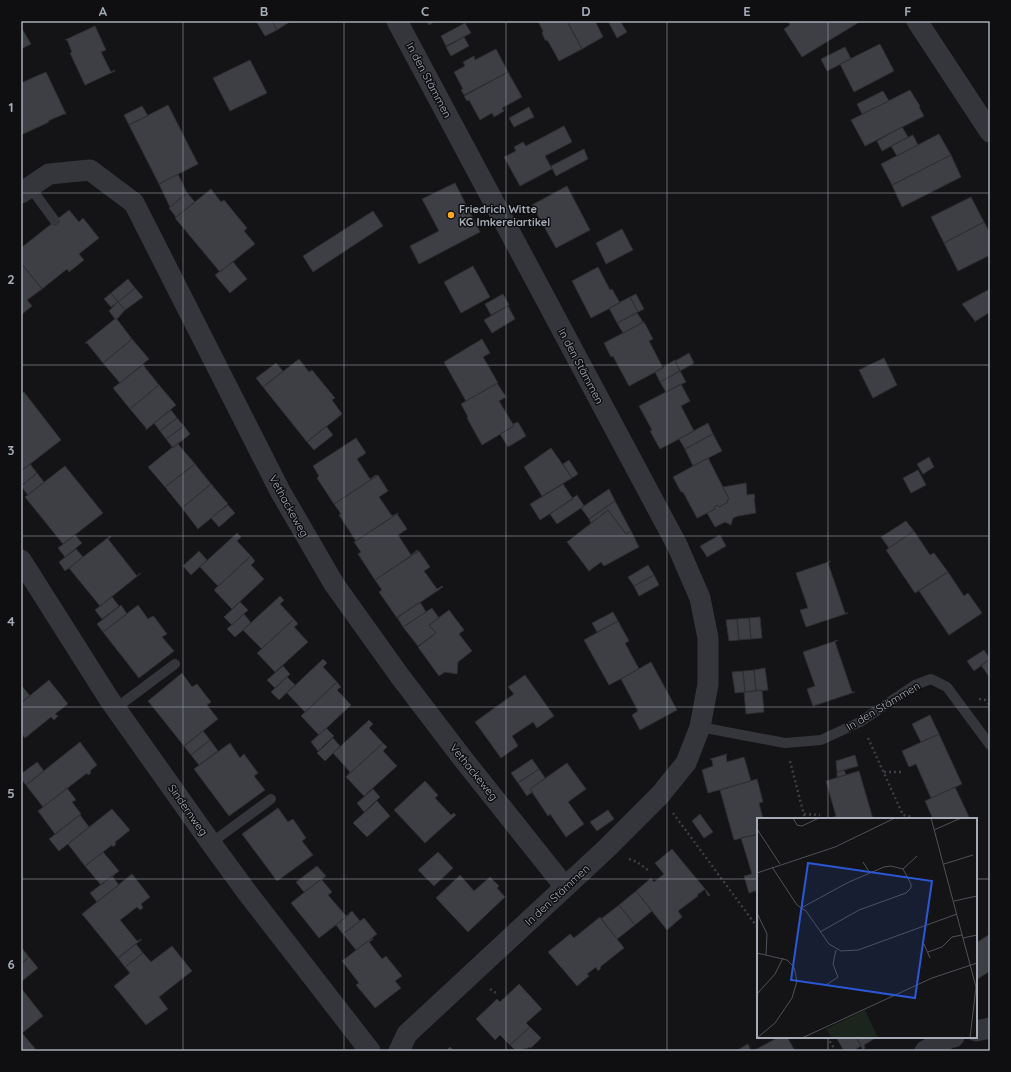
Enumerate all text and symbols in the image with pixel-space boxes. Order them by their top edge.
text: A [99,3,108,19]
text: B [260,3,268,19]
text: C [421,3,429,19]
text: D [581,3,591,19]
text: E [743,3,751,19]
text: F [904,3,912,19]
street label: In den Stämmen [403,40,455,120]
text: 1 [8,99,14,115]
place label: Friedrich Witte KG Imkereiartikel [459,202,550,229]
marker: Friedrich Witte KG Imkereiartikel [446,210,456,220]
text: 2 [7,271,15,287]
street label: In den Stämmen [555,326,607,406]
text: 3 [8,442,15,458]
street label: Vethackeweg [266,473,312,539]
text: 4 [7,613,15,629]
street label: In den Stämmen [844,678,922,734]
street label: Vethackeweg [447,741,501,803]
street label: Sindernweg [165,782,211,838]
text: 5 [7,785,15,801]
inset map [757,818,977,1038]
street label: In den Stämmen [522,861,592,929]
text: 6 [7,956,15,972]

